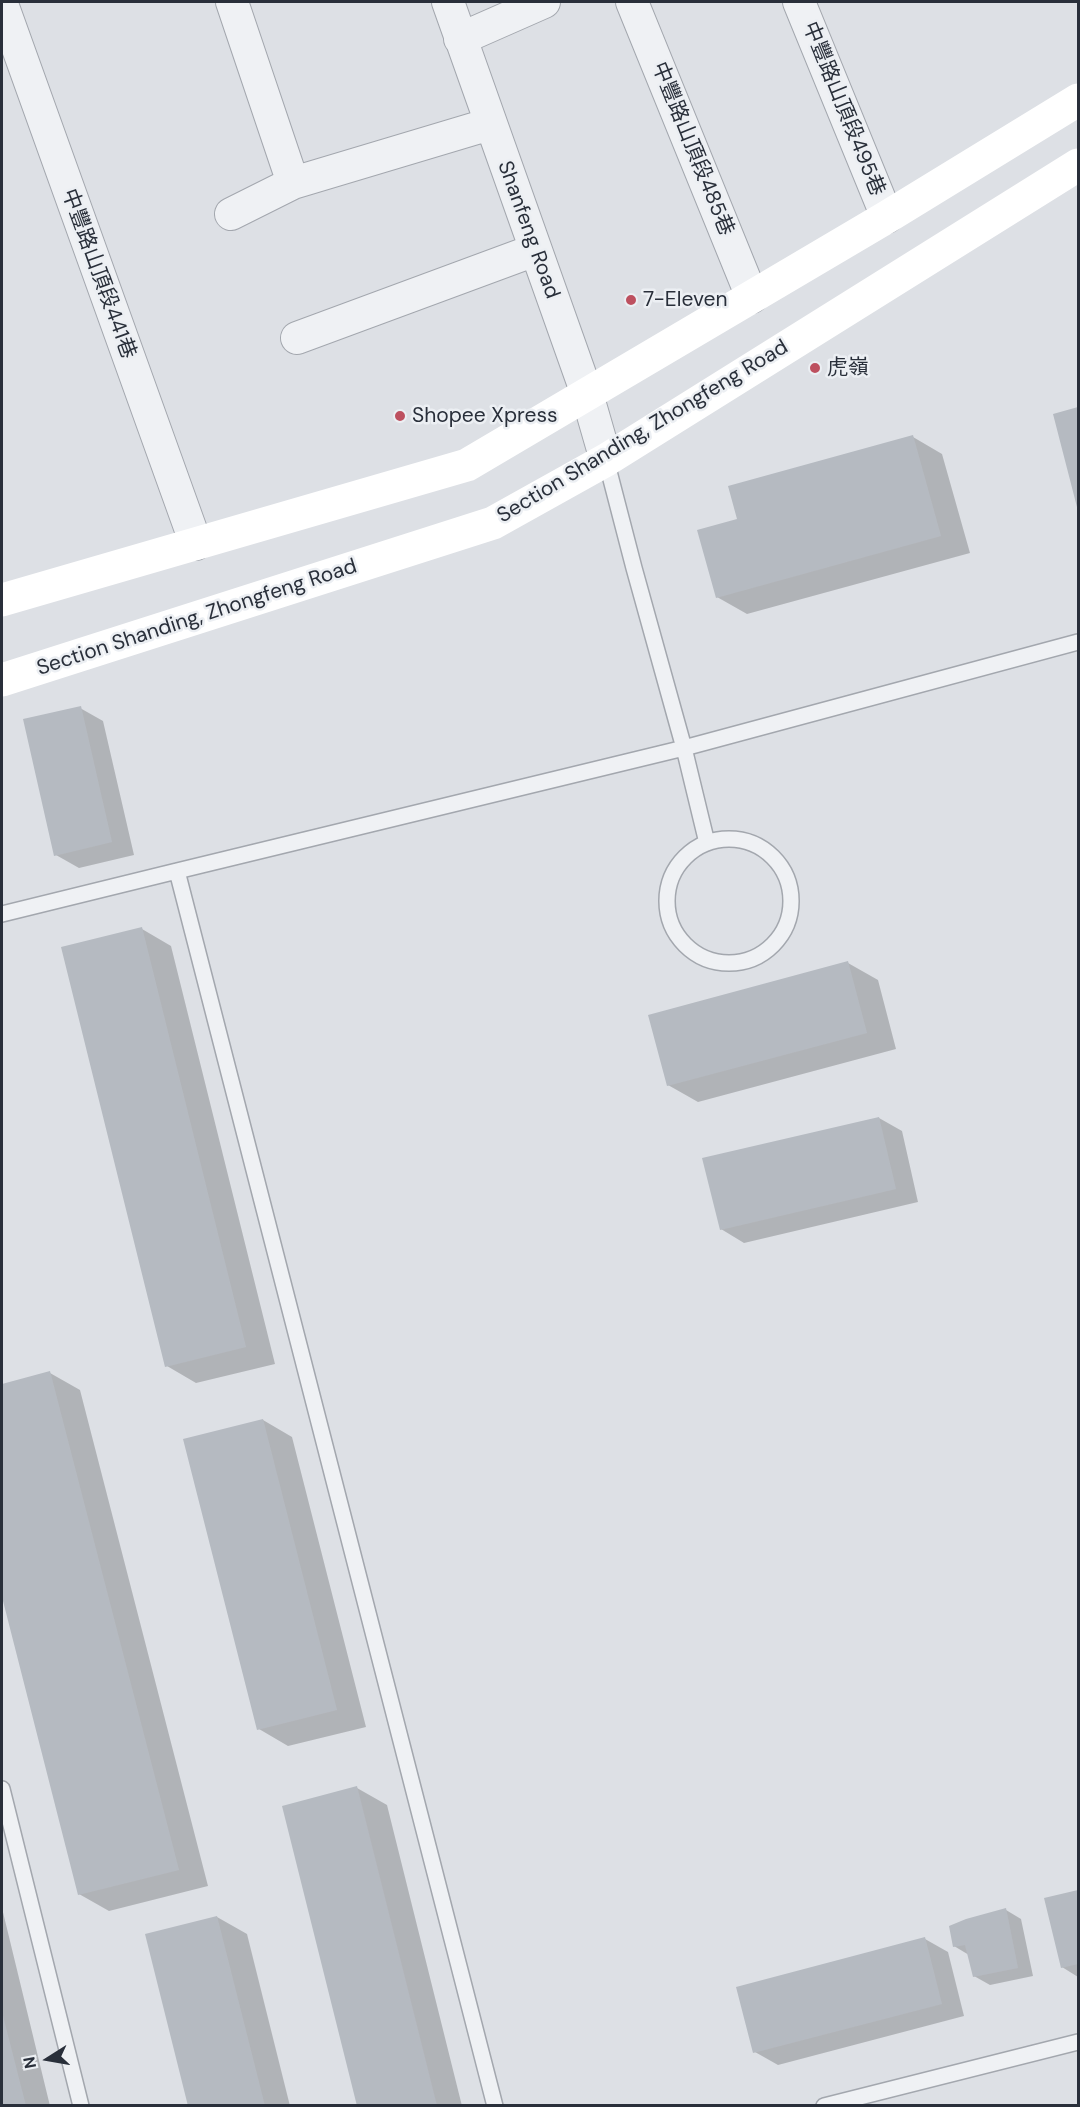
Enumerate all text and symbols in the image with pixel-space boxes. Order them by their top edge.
street label: 中豐路山頂段495巷 [797,18,889,200]
street label: 中豐路山頂段485巷 [646,58,738,240]
street label: Shanfeng Road [491,158,565,302]
street label: 中豐路山頂段441巷 [56,186,140,362]
place label: 7-Eleven [643,287,727,313]
marker: 7-Eleven [624,293,638,307]
street label: Section Shanding, Zhongfeng Road [493,335,793,529]
place label: 虎嶺 [827,355,869,381]
marker: 虎嶺 [808,361,822,375]
place label: Shopee Xpress [412,403,557,429]
marker: Shopee Xpress [393,409,407,423]
street label: Section Shanding, Zhongfeng Road [34,554,360,682]
north arrow [18,2029,78,2089]
text: N [18,2055,41,2070]

